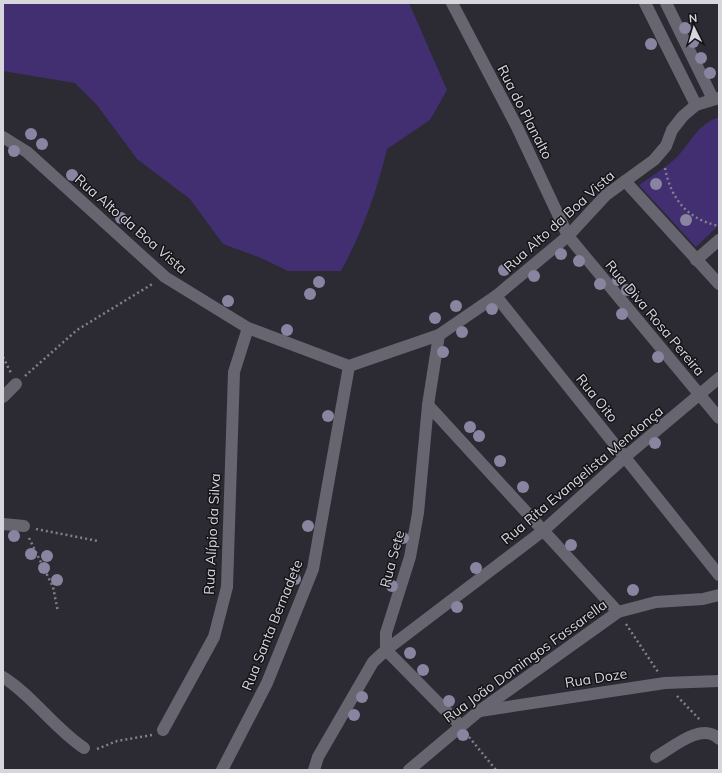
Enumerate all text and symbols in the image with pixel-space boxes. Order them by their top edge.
north arrow [674,8,714,48]
text: N [688,11,698,25]
street label: Rua do Planalto [493,62,557,162]
street label: Rua Alto da Boa Vista [500,166,618,276]
street label: Rua Alto da Boa Vista [71,170,191,278]
street label: Rua Diva Rosa Pereira [601,257,709,379]
street label: Rua Oito [572,370,622,426]
street label: Rua Rita Evangelista Mendonça [497,402,667,548]
street label: Rua Alípio da Silva [200,473,224,595]
street label: Rua Sete [376,528,408,590]
street label: Rua Santa Bernadete [238,557,306,693]
street label: Rua João Domingos Fassarella [440,596,610,726]
street label: Rua Doze [564,664,628,692]

